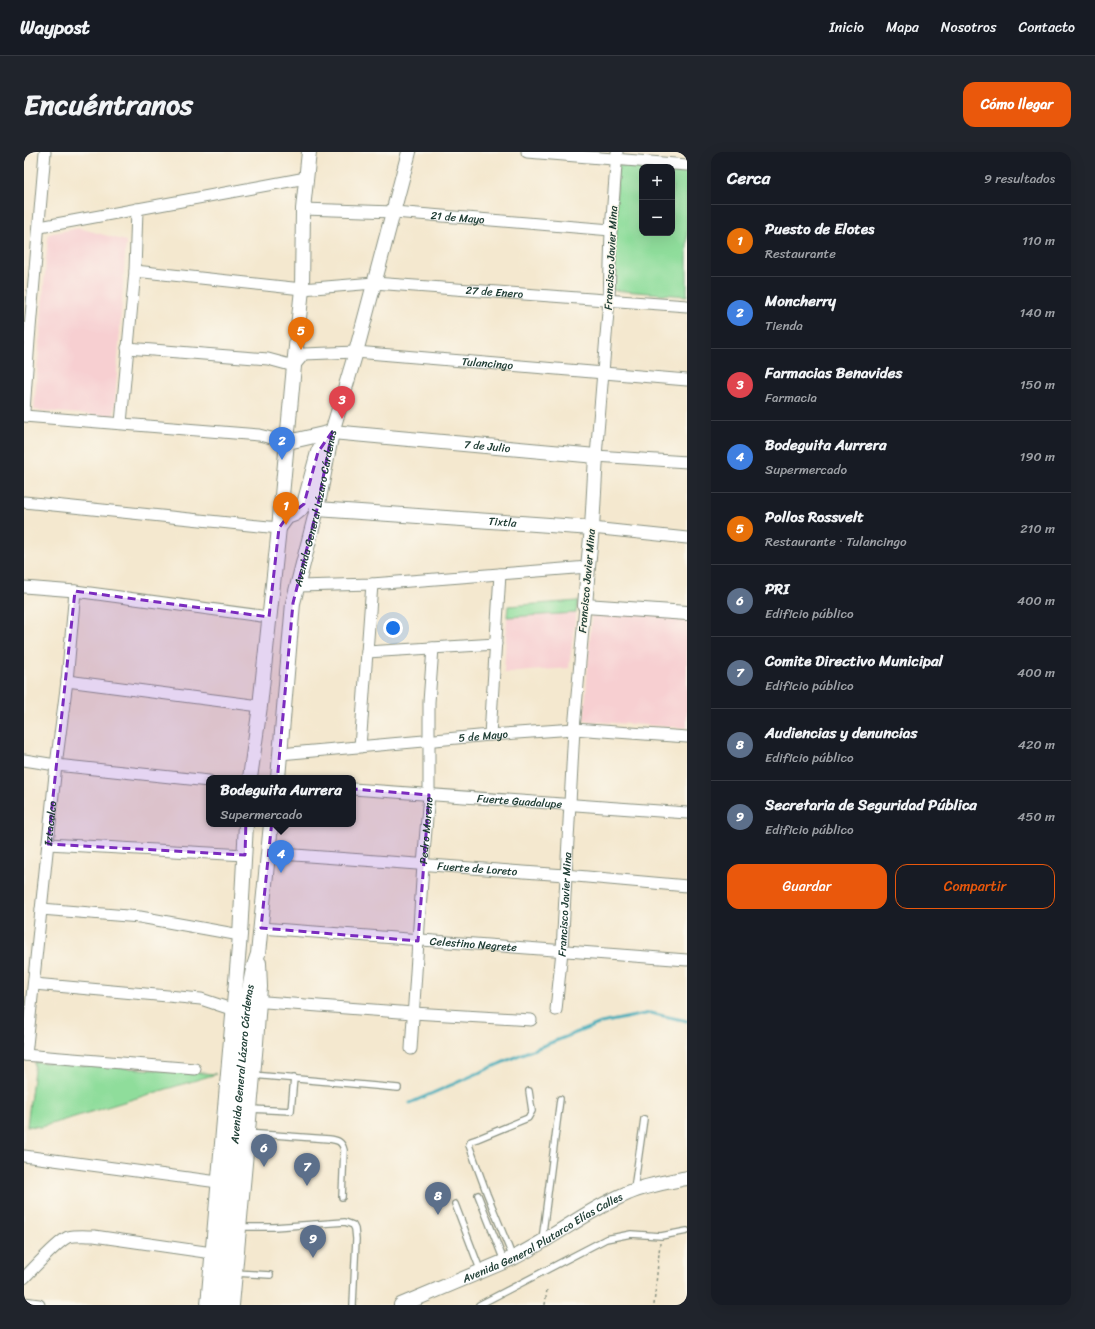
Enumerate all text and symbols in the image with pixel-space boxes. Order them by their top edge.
text: Waypost [20,11,90,44]
text: Inicio [829,15,864,40]
text: Mapa [886,15,919,40]
text: Nosotros [941,15,996,40]
text: Contacto [1018,15,1075,40]
text: Encuéntranos [24,80,193,129]
button: Cómo llegar [963,82,1071,127]
text: Cerca [727,163,770,193]
map controls [639,164,675,236]
button: + [639,164,675,200]
text: 9 resultados [984,167,1055,190]
button: − [639,200,675,236]
street label: Francisco Javier Mina [599,205,623,311]
street label: 21 de Mayo [430,206,486,229]
text: Puesto de Elotes [765,216,874,242]
text: 1 [737,229,743,252]
text: 110 m [1022,229,1055,252]
text: Restaurante [765,242,836,265]
street label: 27 de Enero [465,280,524,303]
text: Moncherry [765,288,836,314]
text: 2 [736,301,744,324]
text: 140 m [1020,301,1055,324]
text: Tienda [765,314,803,337]
pin: 5 [288,317,314,350]
street label: Tulancingo [461,351,514,375]
text: Farmacias Benavides [765,360,902,386]
text: 3 [736,373,744,396]
text: 150 m [1020,373,1055,396]
pin: 3 [329,386,355,419]
text: Farmacia [765,386,817,409]
pin: 2 [269,427,295,460]
street label: Avenida General Lázaro Cárdenas [288,428,342,589]
text: Bodeguita Aurrera [765,432,887,458]
street label: 7 de Julio [463,435,512,458]
text: 4 [736,445,744,468]
text: 190 m [1020,445,1055,468]
text: Supermercado [765,458,847,481]
pin: 1 [273,492,299,525]
text: Pollos Rossvelt [765,504,864,530]
street label: Tixtla [488,511,518,532]
text: 5 [736,517,744,540]
text: 210 m [1020,517,1055,540]
street label: Francisco Javier Mina [573,528,601,634]
text: Restaurante · Tulancingo [765,530,907,553]
text: PRI [765,576,789,602]
text: 6 [736,589,744,612]
text: 400 m [1017,589,1055,612]
text: Edificio público [765,602,854,625]
your location [383,618,403,638]
text: Comite Directivo Municipal [765,648,943,674]
text: 7 [736,661,744,684]
text: 400 m [1017,661,1055,684]
text: Edificio público [765,674,854,697]
text: Audiencias y denuncias [765,720,917,746]
street label: 5 de Mayo [458,724,509,747]
text: 8 [736,733,744,756]
text: 420 m [1018,733,1055,756]
text: Edificio público [765,746,854,769]
popup [206,775,356,827]
text: Bodeguita Aurrera [220,777,342,803]
street label: Fuerte Guadalupe [476,788,563,814]
text: Secretaria de Seguridad Pública [765,792,977,818]
street label: Pedro Moreno [414,796,438,865]
street label: Iztacalco [38,799,62,848]
text: Supermercado [220,803,302,826]
text: 9 [736,805,744,828]
text: 450 m [1017,805,1055,828]
text: Edificio público [765,818,854,841]
pin: 4 [268,840,294,873]
street label: Francisco Javier Mina [552,851,577,957]
street label: Fuerte de Loreto [437,856,519,881]
button: Guardar [727,864,887,909]
button: Compartir [895,864,1055,909]
street label: Celestino Negrete [429,931,518,957]
street label: Avenida General Lázaro Cárdenas [225,982,259,1145]
pin: 6 [251,1134,277,1167]
pin: 7 [294,1153,320,1186]
pin: 8 [425,1182,451,1215]
street label: Avenida General Plutarco Elías Calles [458,1187,626,1288]
pin: 9 [300,1225,326,1258]

